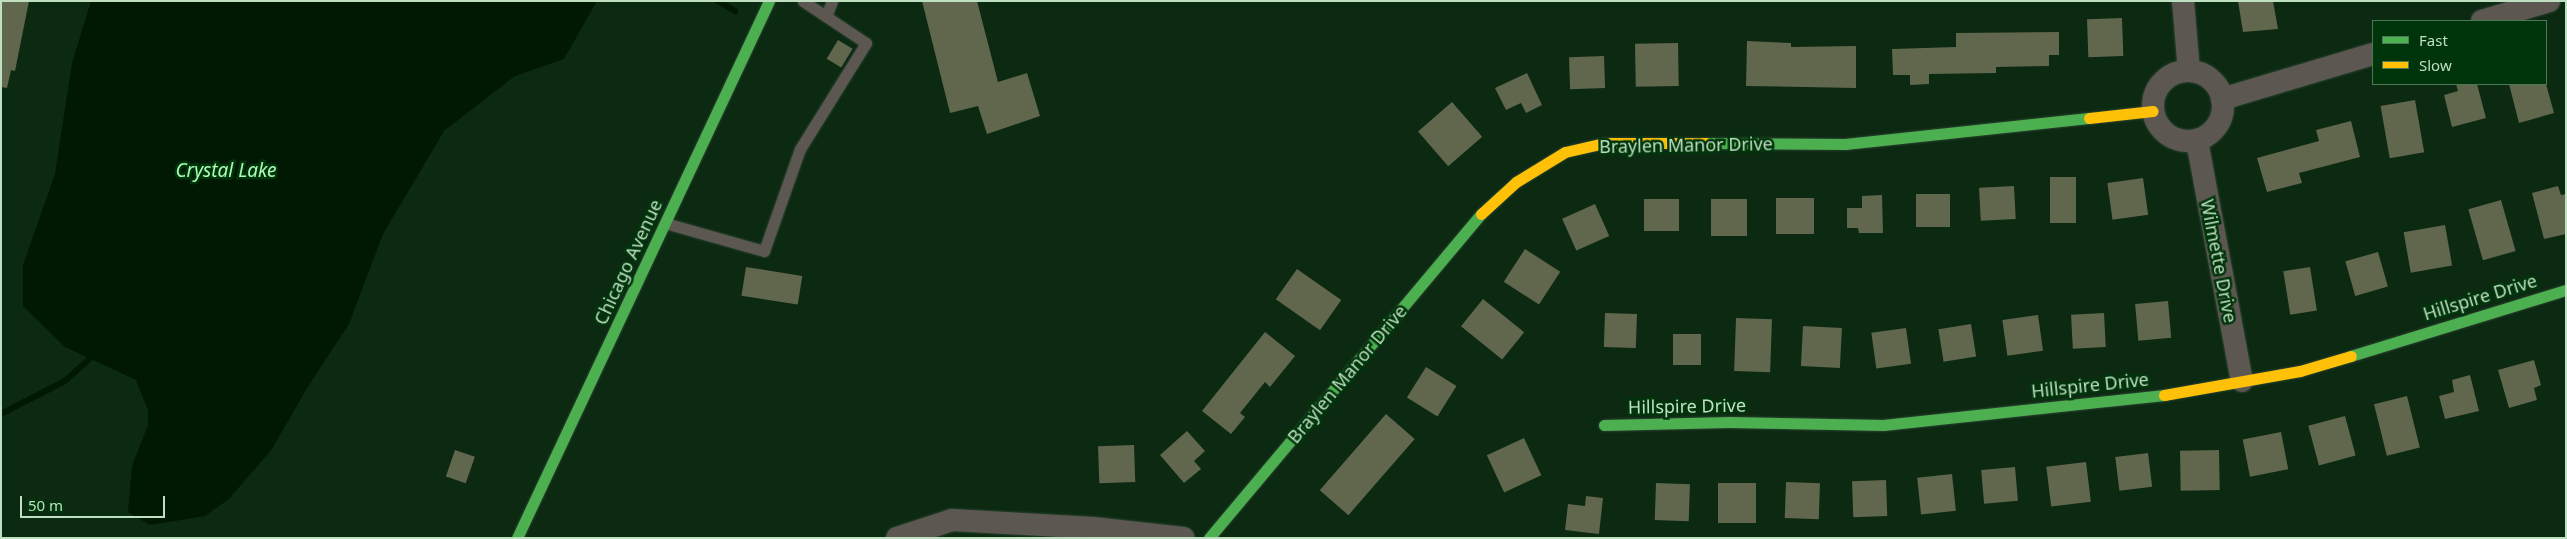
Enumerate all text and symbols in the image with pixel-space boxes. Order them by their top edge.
legend [2372,20,2547,85]
text: Fast [2419,30,2448,50]
text: Slow [2419,55,2452,75]
street label: Braylen Manor Drive [1599,133,1773,157]
water label: Crystal Lake [175,160,277,182]
street label: Chicago Avenue [590,196,666,328]
street label: Wilmette Drive [2196,197,2242,325]
street label: Hillspire Drive [2420,269,2540,325]
street label: Braylen Manor Drive [1283,301,1411,447]
street label: Hillspire Drive [2030,368,2150,402]
street label: Hillspire Drive [1628,394,1746,418]
scale bar [22,486,168,518]
text: 50 m [28,495,63,515]

